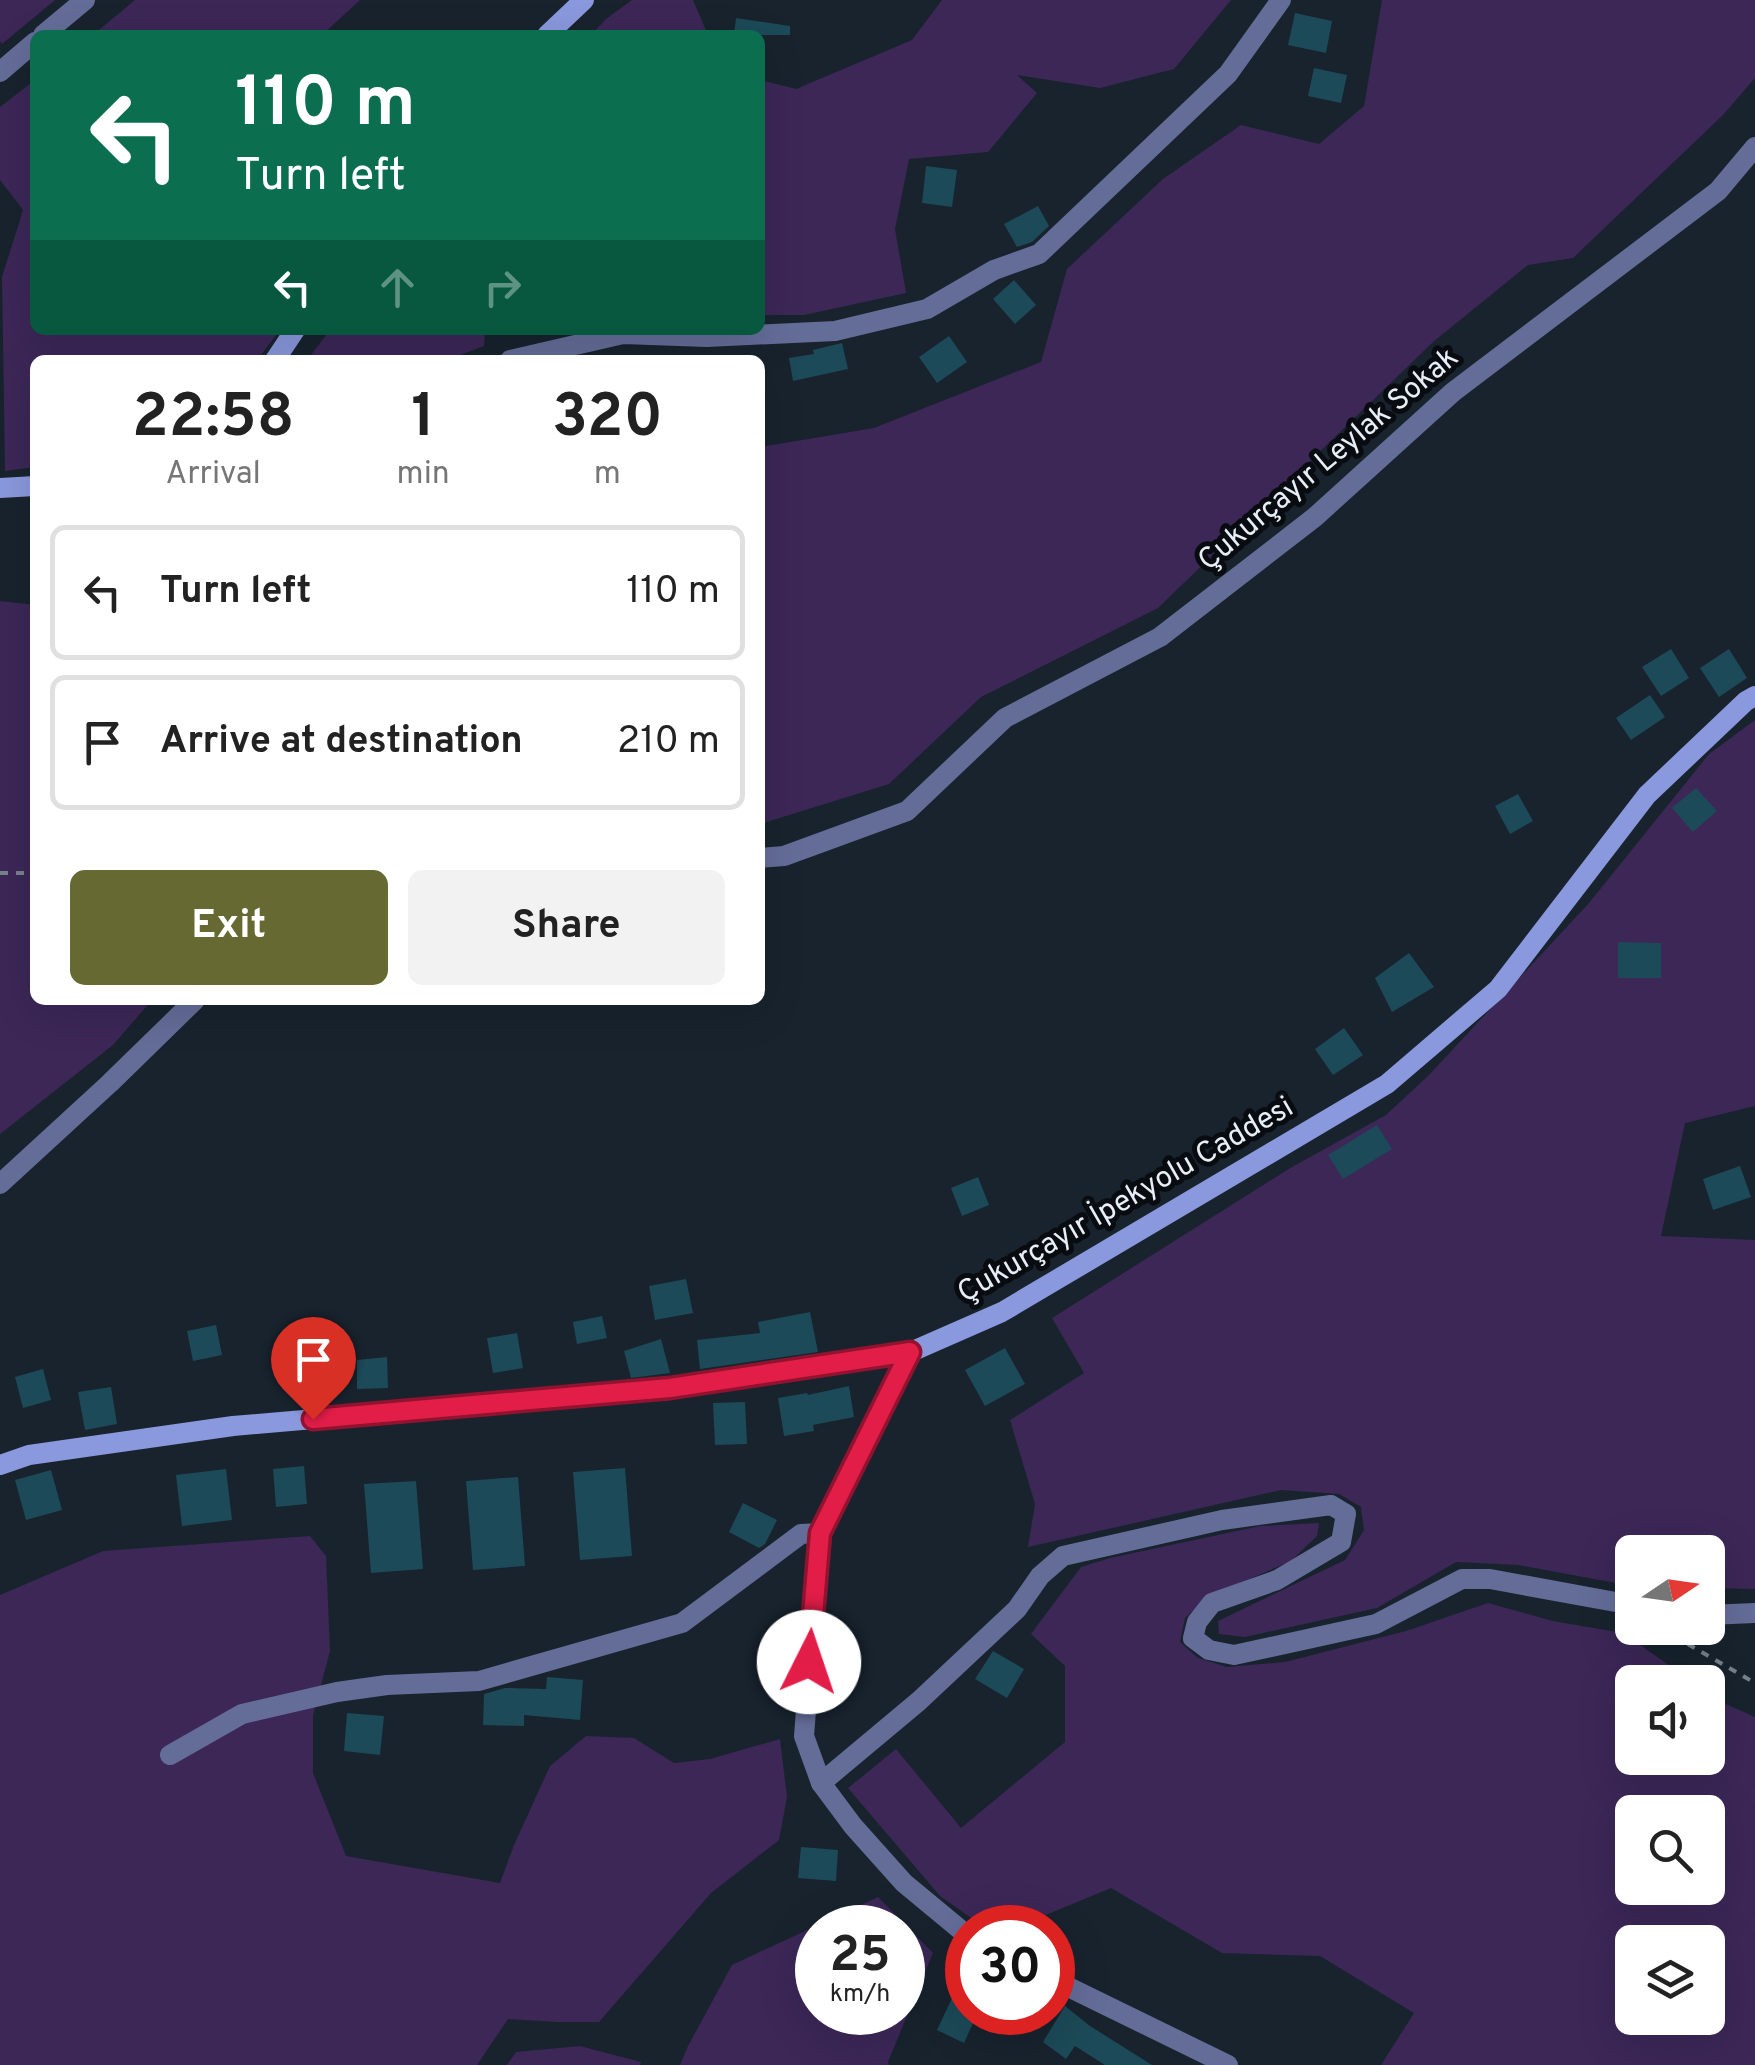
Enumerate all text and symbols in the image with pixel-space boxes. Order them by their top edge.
text: 110 m [235,62,416,151]
icon: left [70,70,200,200]
text: Turn left [235,149,406,206]
icon: left [265,260,320,315]
icon: ahead [370,260,425,315]
icon: right [475,260,530,315]
street label: Çukurçayır Leylak Sokak [1191,340,1467,580]
text: 22:58 [132,382,294,458]
text: 1 [411,382,435,458]
text: 320 [552,382,663,458]
text: Arrival [166,455,261,495]
text: min [397,455,450,495]
text: m [594,455,621,495]
icon: left [75,565,130,620]
text: Turn left [160,568,312,617]
text: 110 m [626,568,720,617]
icon: arrive [75,715,130,770]
text: Arrive at destination [160,718,523,767]
text: 210 m [617,718,720,767]
button: Exit [70,870,388,985]
button: Share [408,870,725,985]
street label: Çukurçayır İpekyolu Caddesi [951,1088,1300,1312]
pin [271,1317,356,1420]
icon: arrive [286,1332,341,1387]
north arrow [1615,1535,1725,1645]
map controls [1615,1535,1725,2035]
position arrow [757,1610,861,1714]
button: sound [1615,1665,1725,1775]
button: search [1615,1795,1725,1905]
speed limit sign: 30 [945,1905,1075,2035]
button: layers [1615,1925,1725,2035]
text: 25 [829,1926,891,1989]
text: km/h [830,1979,890,2011]

